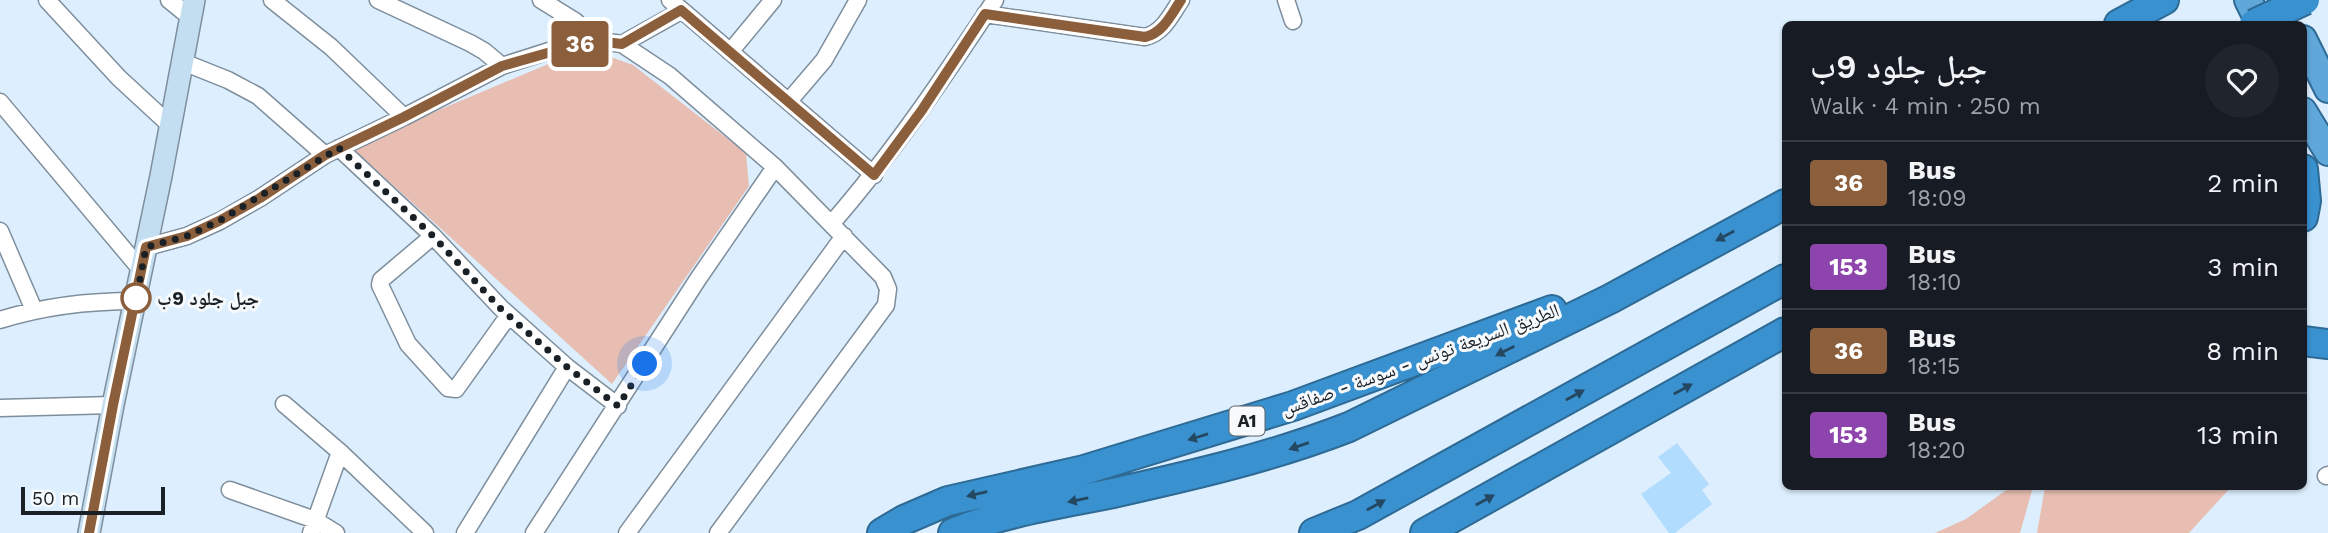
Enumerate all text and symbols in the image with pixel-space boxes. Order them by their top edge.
line badge: 36 [548,21,612,67]
text: 36 [565,30,595,58]
button: heart [2205,44,2279,118]
text: جبل جلود 9ب [1810,47,1987,86]
text: Walk · 4 min · 250 m [1810,93,2041,120]
text: Bus [1908,155,1956,185]
text: 2 min [2207,168,2279,198]
text: 36 [1834,169,1863,197]
text: 18:09 [1908,185,1966,212]
one-way arrow [1715,230,1735,242]
text: Bus [1908,239,1956,269]
text: 3 min [2207,252,2279,282]
text: 153 [1829,253,1868,281]
text: 18:10 [1908,269,1961,296]
marker: جبل جلود 9ب [121,283,151,313]
place label: جبل جلود 9ب [157,287,259,310]
street label: الطريق السريعة تونس - سوسة - صفاقس [1278,298,1562,421]
text: Bus [1908,323,1956,353]
text: 8 min [2206,336,2279,366]
text: 36 [1834,337,1863,365]
one-way arrow [1495,345,1515,356]
your location [627,346,662,381]
text: 18:15 [1908,353,1960,380]
one-way arrow [1674,383,1693,395]
one-way arrow [1565,389,1585,401]
road number: A1 [1230,407,1264,436]
text: Bus [1908,407,1956,437]
text: 13 min [2197,420,2279,450]
text: 153 [1829,421,1868,449]
one-way arrow [1187,432,1208,442]
text: 18:20 [1908,437,1966,464]
one-way arrow [1288,441,1309,452]
scale bar [21,484,164,516]
text: 50 m [32,487,79,510]
one-way arrow [966,488,988,499]
one-way arrow [1475,494,1494,506]
one-way arrow [1067,495,1089,506]
one-way arrow [1366,499,1386,511]

